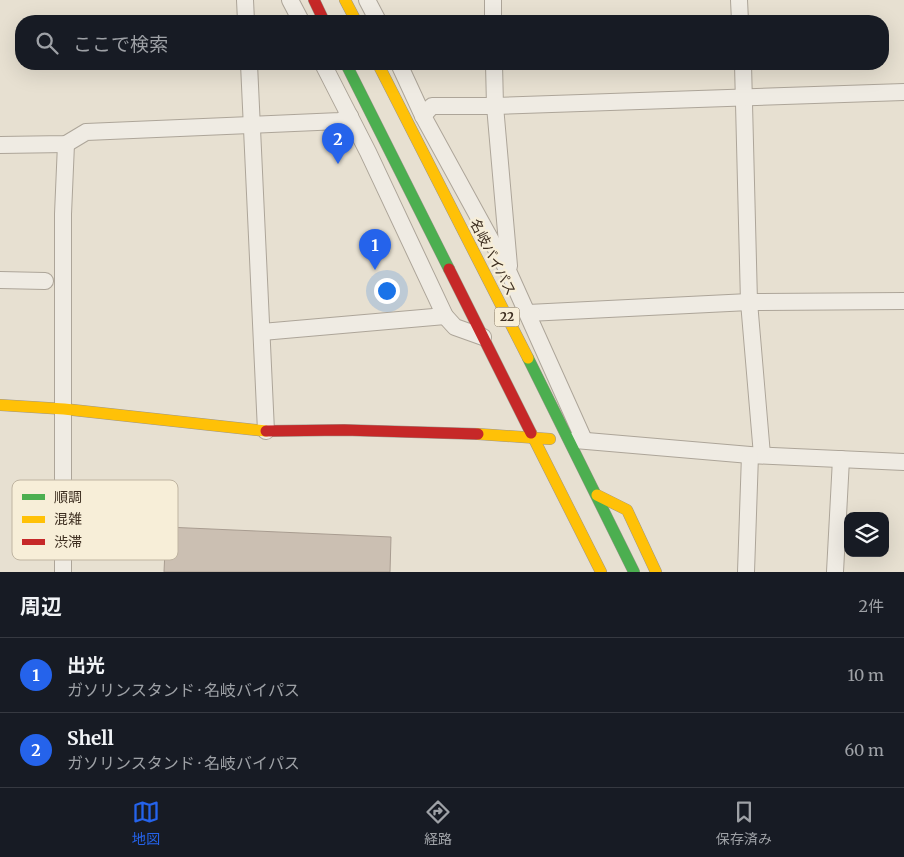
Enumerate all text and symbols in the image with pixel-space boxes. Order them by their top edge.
search box [15,15,889,70]
icon: search [33,29,61,57]
text: ここで検索 [73,32,168,56]
pin: 2 [322,123,354,164]
street label: 名岐バイパス [466,216,520,298]
pin: 1 [359,229,391,270]
your location [374,278,400,304]
road number: 22 [494,308,520,326]
legend [12,480,178,560]
text: 順調 [54,488,82,506]
text: 混雑 [54,510,82,528]
map controls [844,512,889,557]
button: layers [844,512,889,557]
text: 渋滞 [54,533,82,551]
text: 周辺 [20,593,62,620]
text: 2件 [858,596,884,616]
text: 出光 [67,653,105,677]
text: 1 [32,665,40,685]
text: 10 m [847,665,884,685]
text: ガソリンスタンド · 名岐バイパス [67,680,300,700]
text: Shell [67,726,114,750]
text: 2 [31,740,41,760]
text: 60 m [844,740,884,760]
text: ガソリンスタンド · 名岐バイパス [67,753,300,773]
tab: 地図 [132,798,160,848]
tab: 経路 [424,798,452,848]
tab: 保存済み [716,798,772,848]

